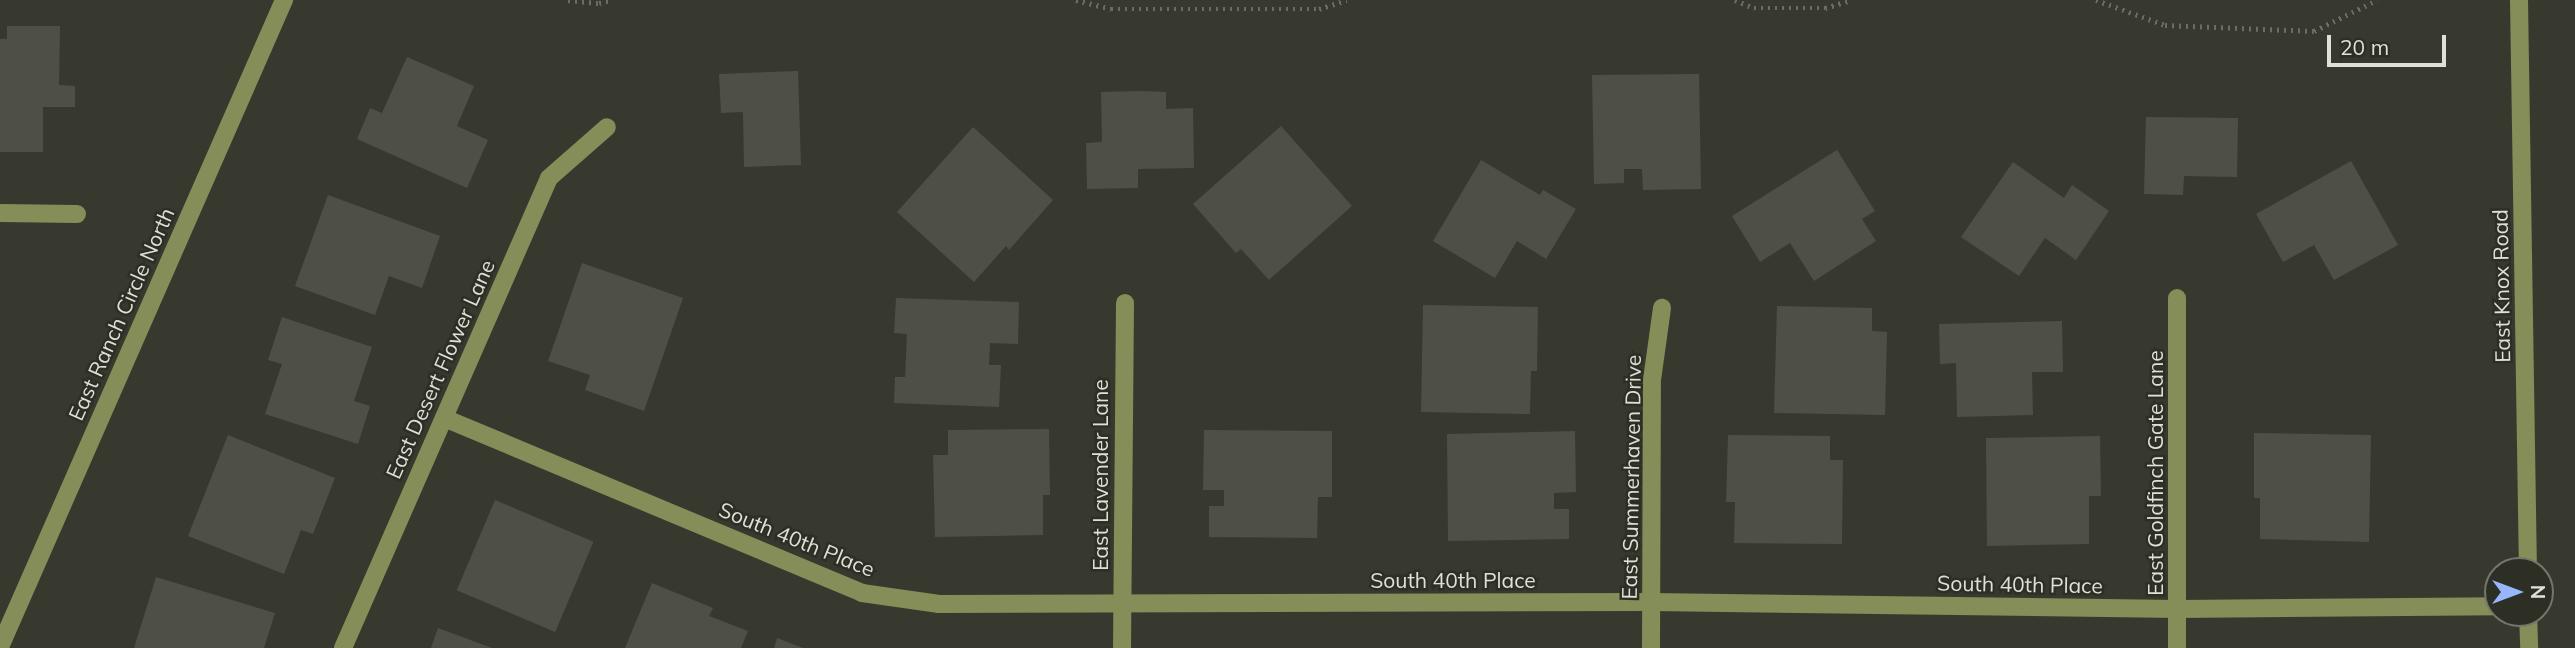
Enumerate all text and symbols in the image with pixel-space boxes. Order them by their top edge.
scale bar [2330,21,2449,65]
text: 20 m [2340,34,2389,60]
street label: East Ranch Circle North [63,204,179,424]
street label: East Knox Road [2487,209,2515,363]
street label: East Desert Flower Lane [380,256,500,482]
street label: East Goldfinch Gate Lane [2142,350,2168,596]
street label: East Summerhaven Drive [1616,354,1646,600]
street label: East Lavender Lane [1087,379,1113,571]
street label: South 40th Place [716,496,878,582]
north arrow [2484,557,2554,627]
street label: South 40th Place [1370,567,1536,593]
street label: South 40th Place [1937,570,2103,598]
text: N [2526,585,2550,599]

